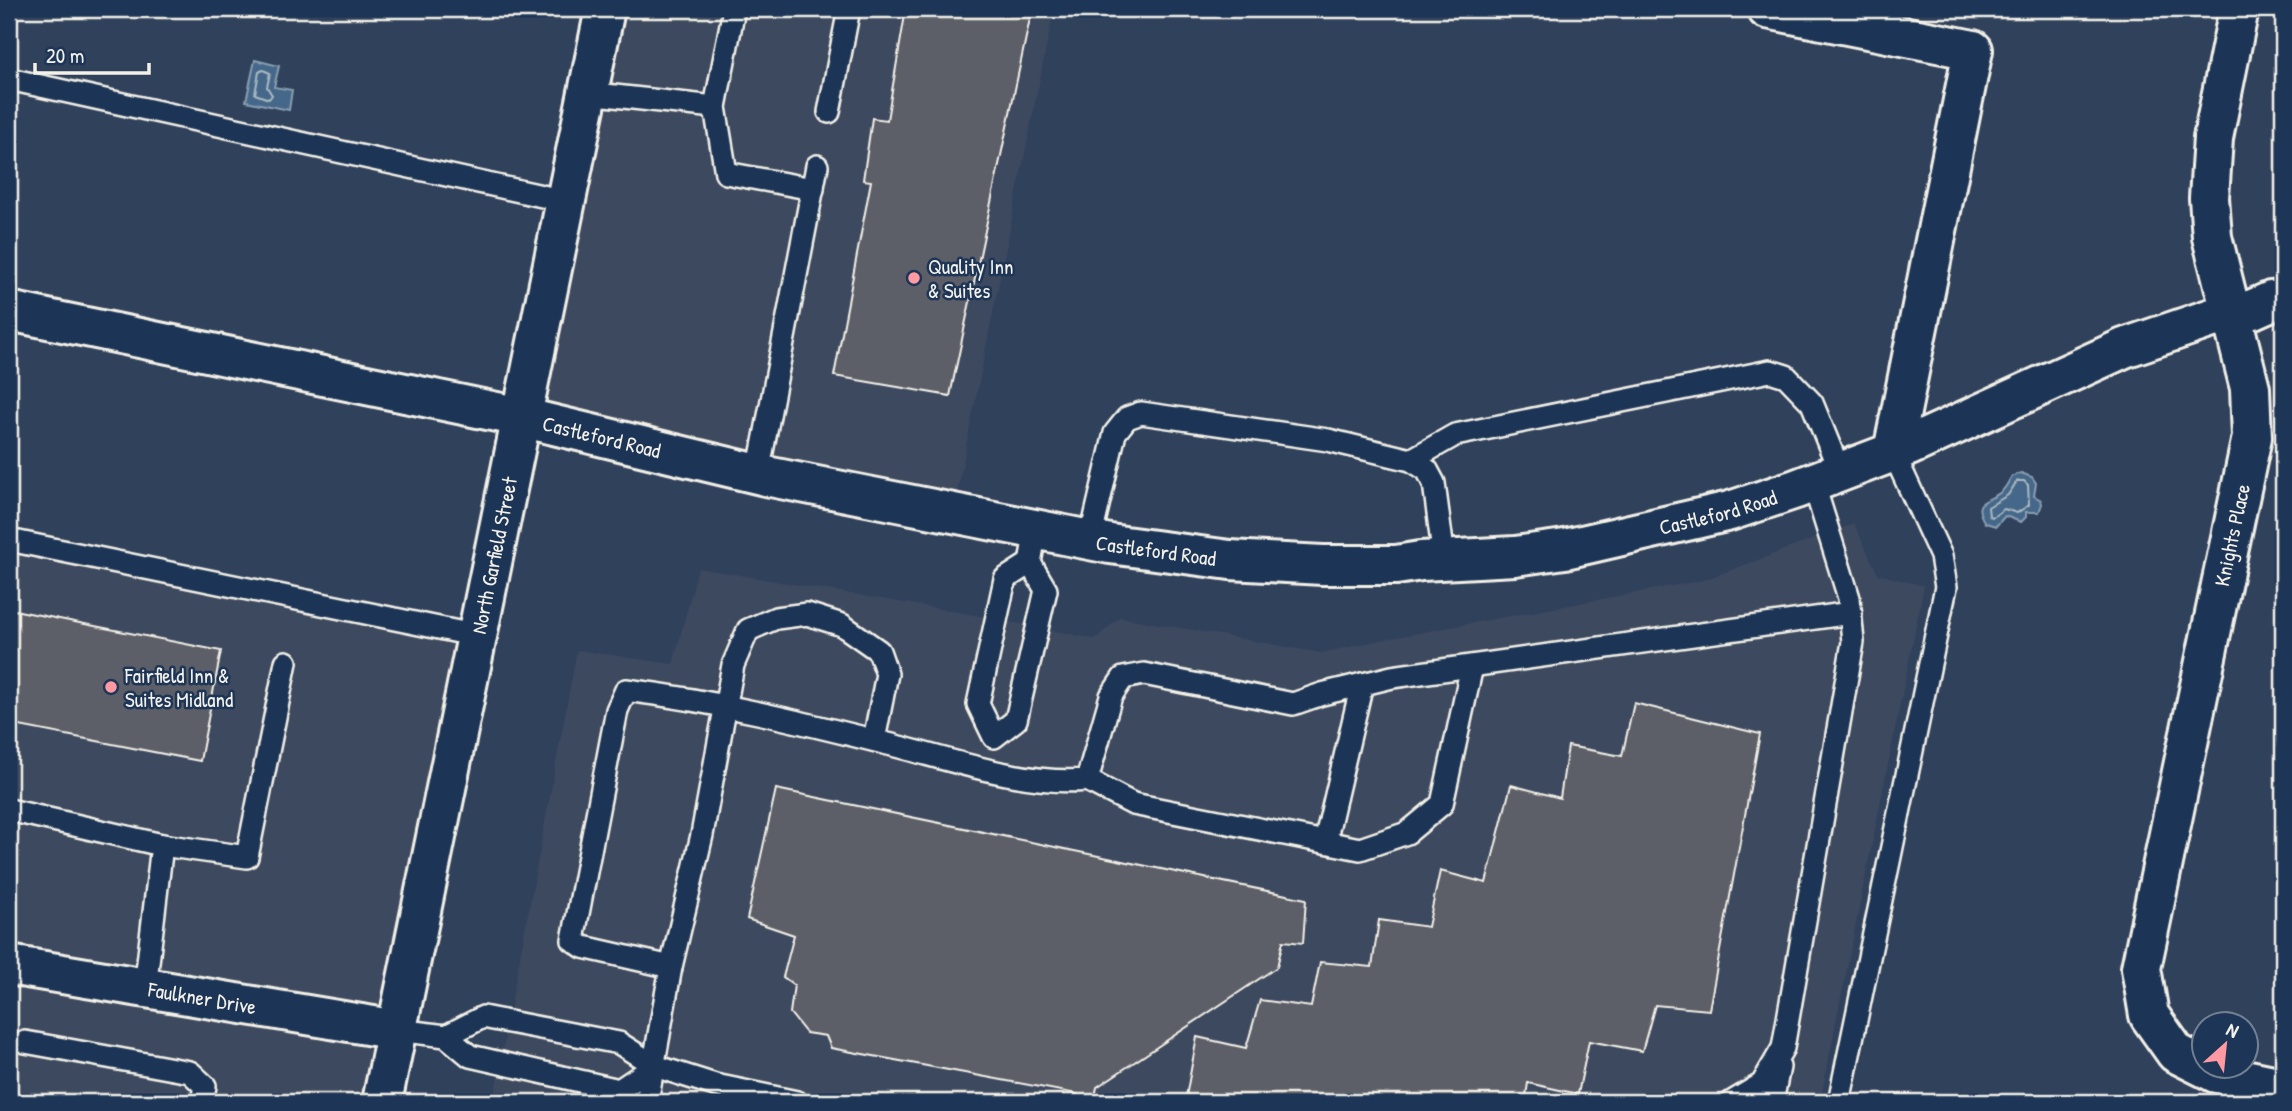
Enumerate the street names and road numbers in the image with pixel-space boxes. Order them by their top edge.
street label: Castleford Road [540,408,664,465]
street label: North Garfield Street [463,474,524,636]
street label: Knights Place [2207,481,2257,589]
street label: Castleford Road [1656,482,1780,541]
street label: Castleford Road [1094,527,1218,572]
street label: Faulkner Drive [145,974,259,1021]

